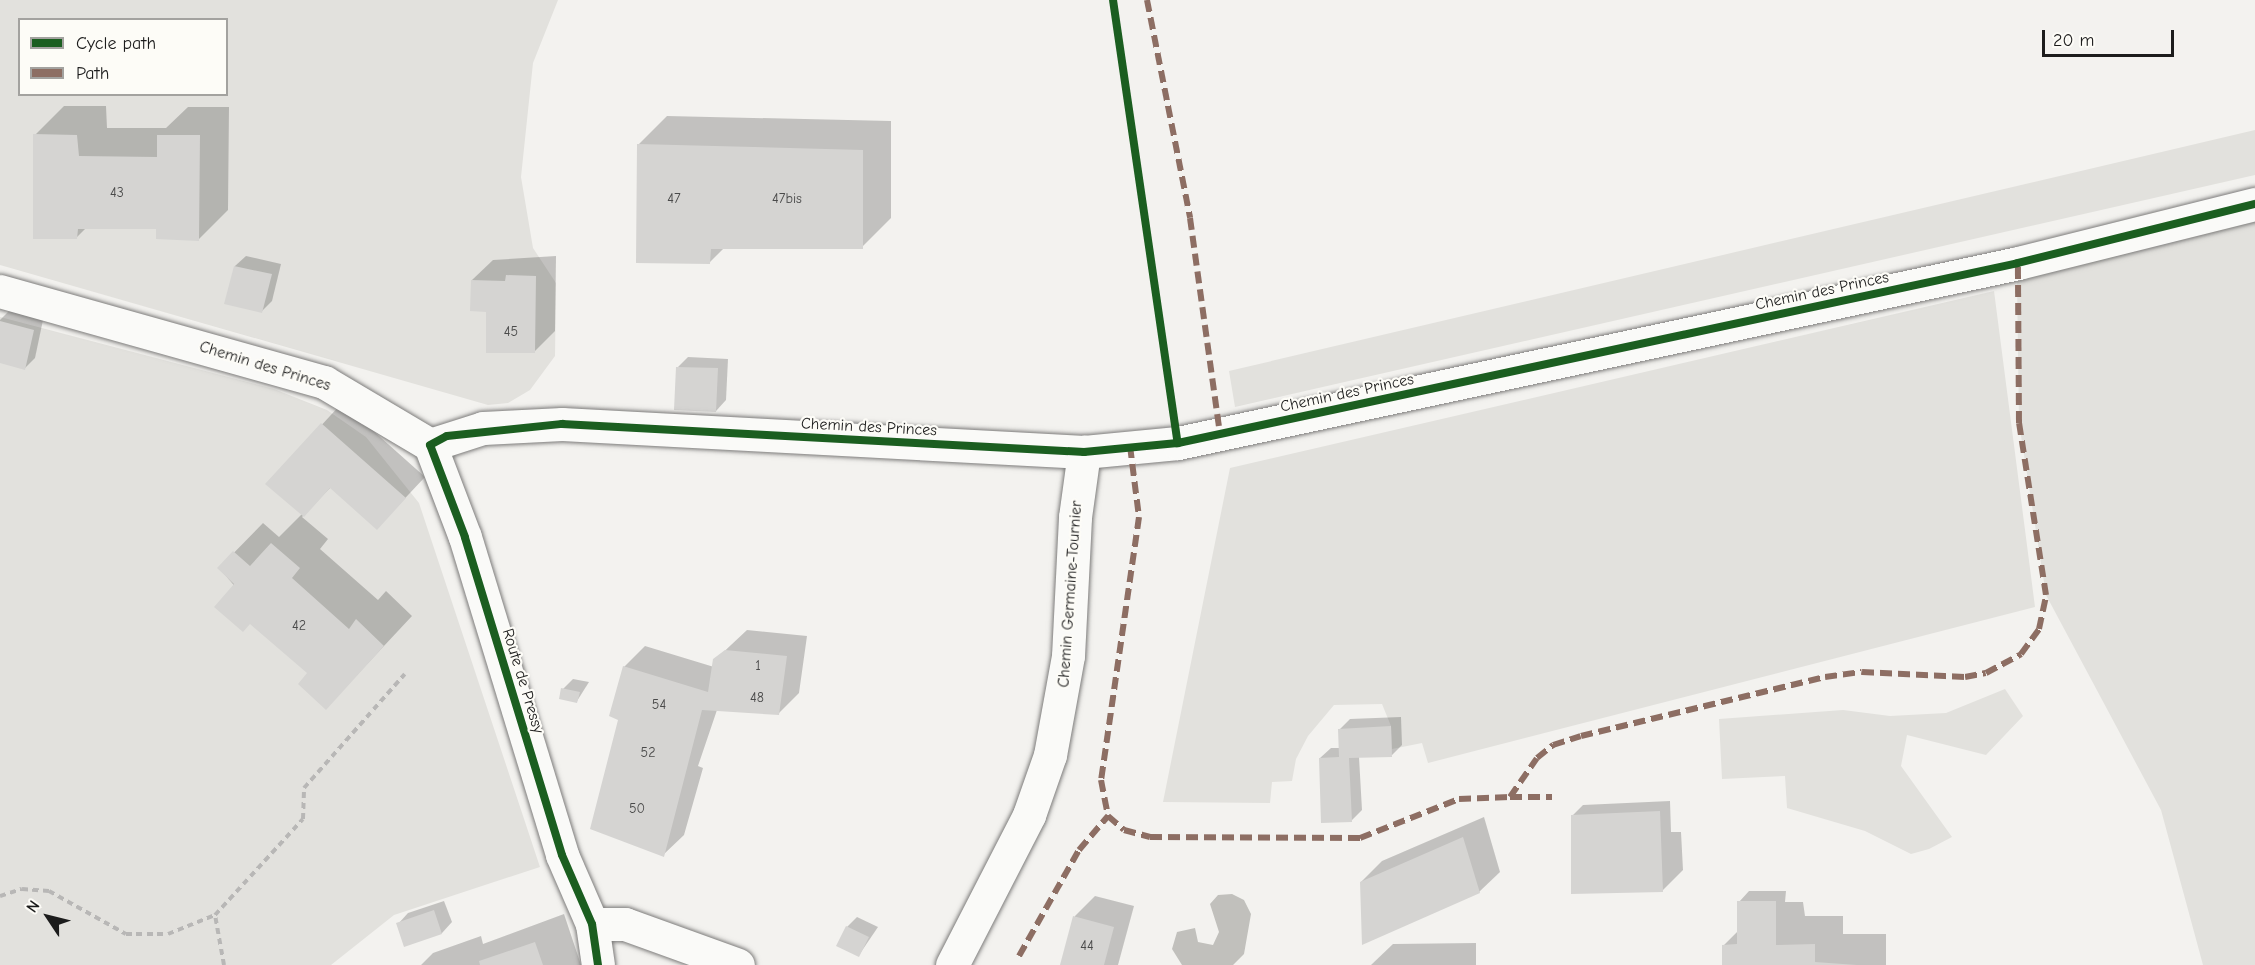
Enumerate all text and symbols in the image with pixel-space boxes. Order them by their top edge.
legend [18,18,228,96]
scale bar [2045,18,2177,56]
text: 20 m [2053,30,2094,51]
text: Cycle path [76,33,156,54]
text: Path [76,63,109,84]
house number: 43 [110,185,124,201]
house number: 47 [667,191,681,207]
house number: 47bis [772,191,802,207]
street label: Chemin des Princes [1753,267,1891,315]
house number: 45 [504,324,518,340]
street label: Chemin des Princes [197,337,333,395]
street label: Chemin des Princes [1278,369,1416,417]
street label: Chemin des Princes [801,414,937,440]
street label: Chemin Germaine-Tournier [1054,500,1086,688]
house number: 42 [292,618,306,634]
street label: Route de Pressy [498,626,548,736]
house number: 1 [755,658,761,674]
house number: 48 [750,690,764,706]
house number: 54 [652,697,666,713]
house number: 52 [641,745,655,761]
house number: 50 [629,801,645,817]
north arrow [18,887,78,947]
text: N [23,897,44,916]
house number: 44 [1080,938,1094,954]

